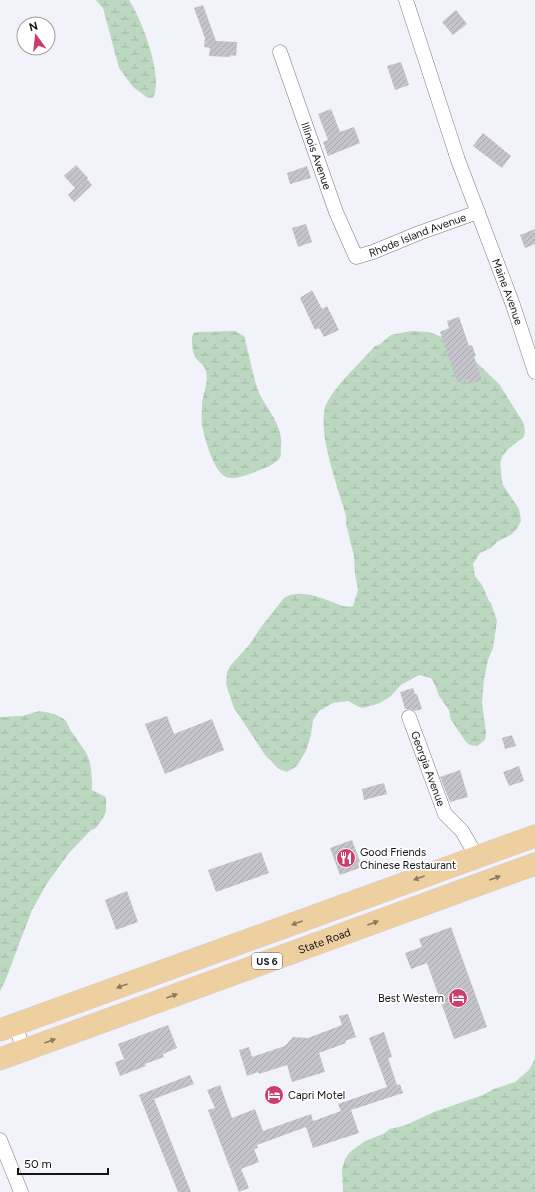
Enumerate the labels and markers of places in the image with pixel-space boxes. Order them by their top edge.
place label: Good Friends Chinese Restaurant [360,846,456,872]
restaurant icon: Good Friends Chinese Restaurant [335,847,357,869]
hotel icon: Best Western [447,987,469,1009]
place label: Best Western [378,992,444,1005]
hotel icon: Capri Motel [263,1084,285,1106]
place label: Capri Motel [288,1089,345,1102]

